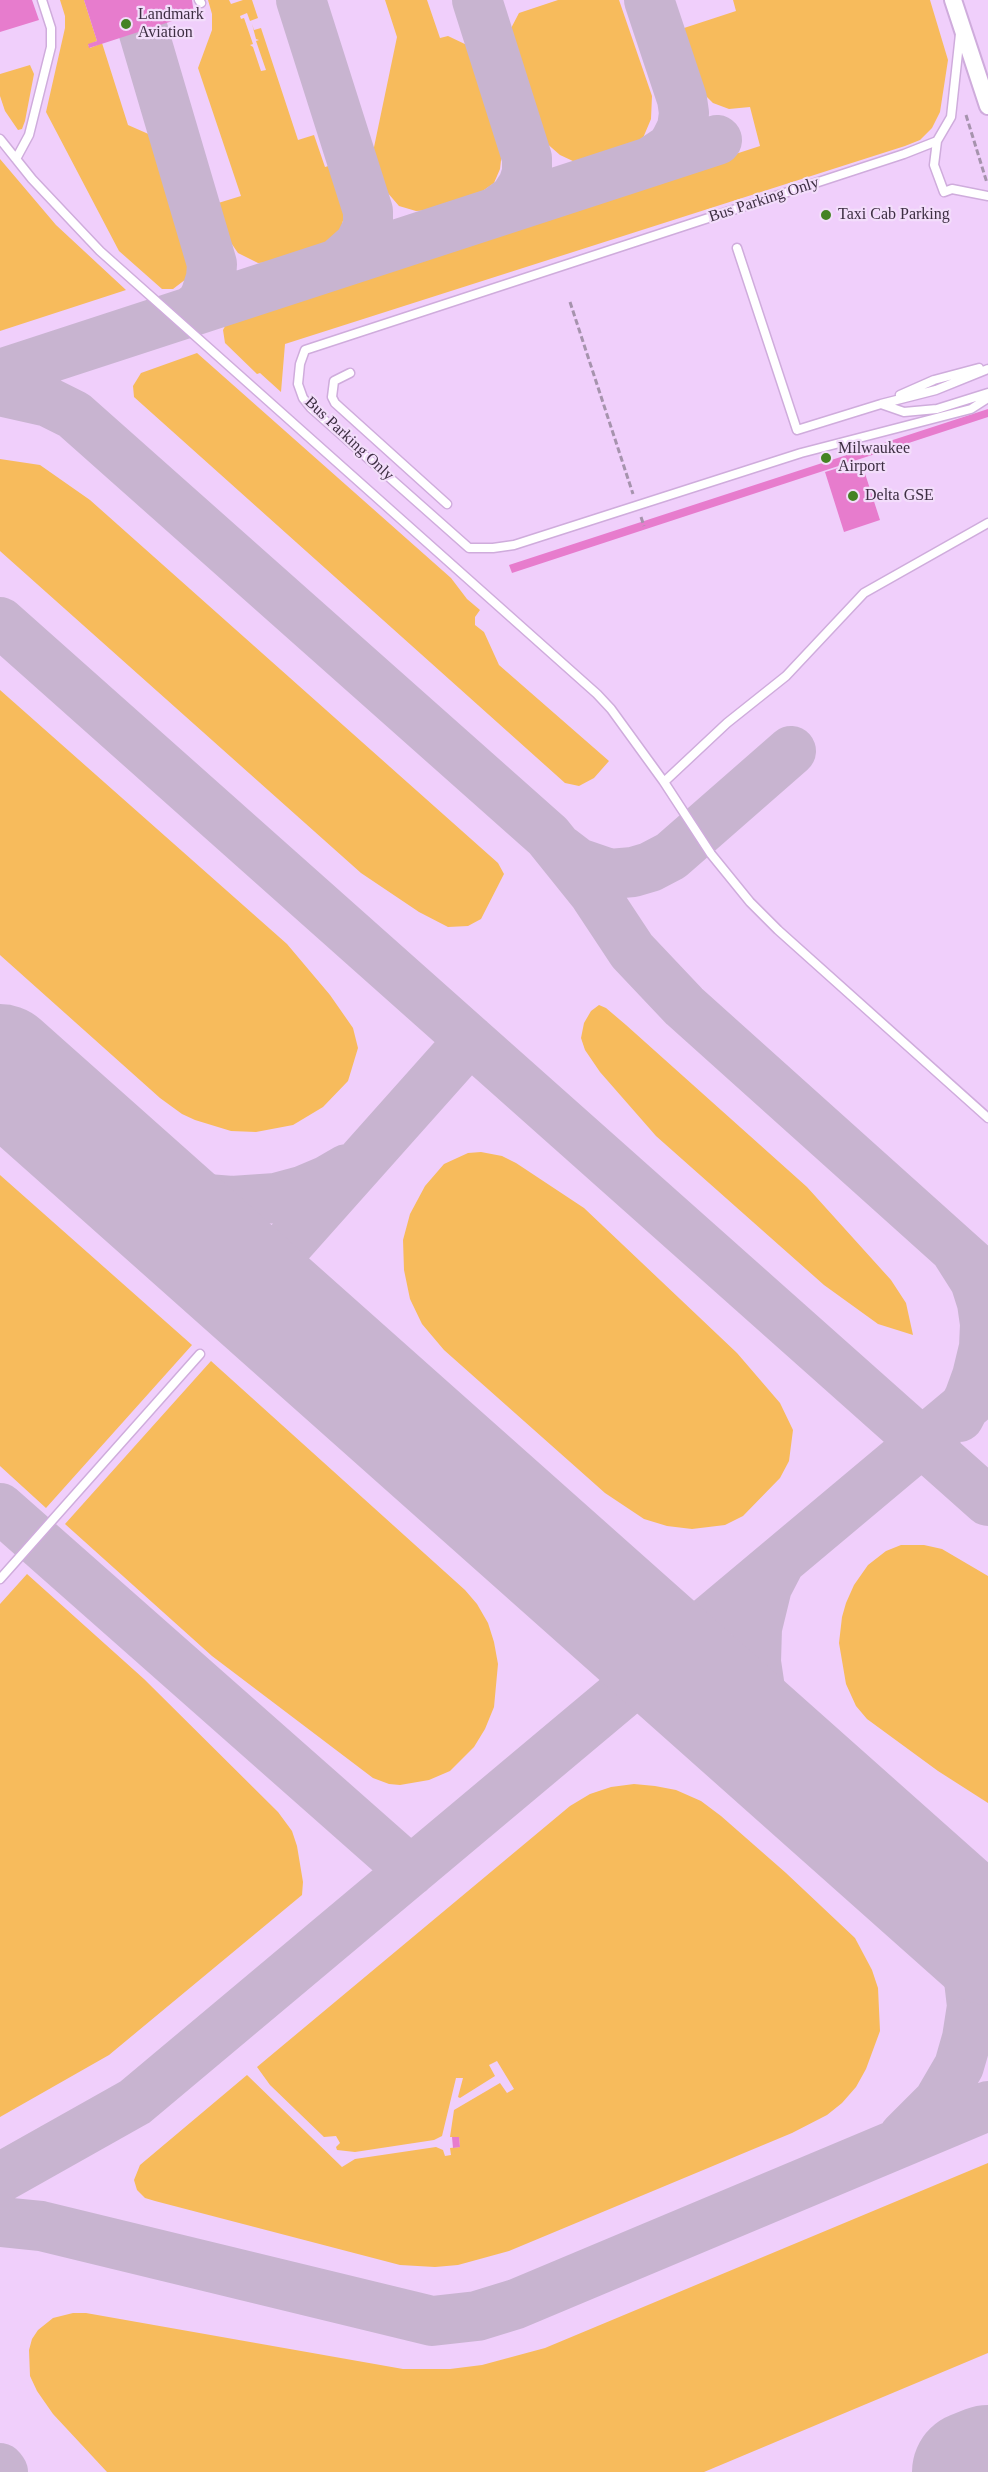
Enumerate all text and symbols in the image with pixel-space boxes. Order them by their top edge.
place label: Landmark Aviation [138,5,204,43]
marker: Landmark Aviation [119,17,133,31]
street label: Bus Parking Only [707,173,821,227]
place label: Taxi Cab Parking [838,205,950,225]
marker: Taxi Cab Parking [819,208,833,222]
street label: Bus Parking Only [301,393,397,485]
place label: Milwaukee Airport [838,439,910,477]
marker: Milwaukee Airport [819,451,833,465]
place label: Delta GSE [865,486,934,506]
marker: Delta GSE [846,489,860,503]

